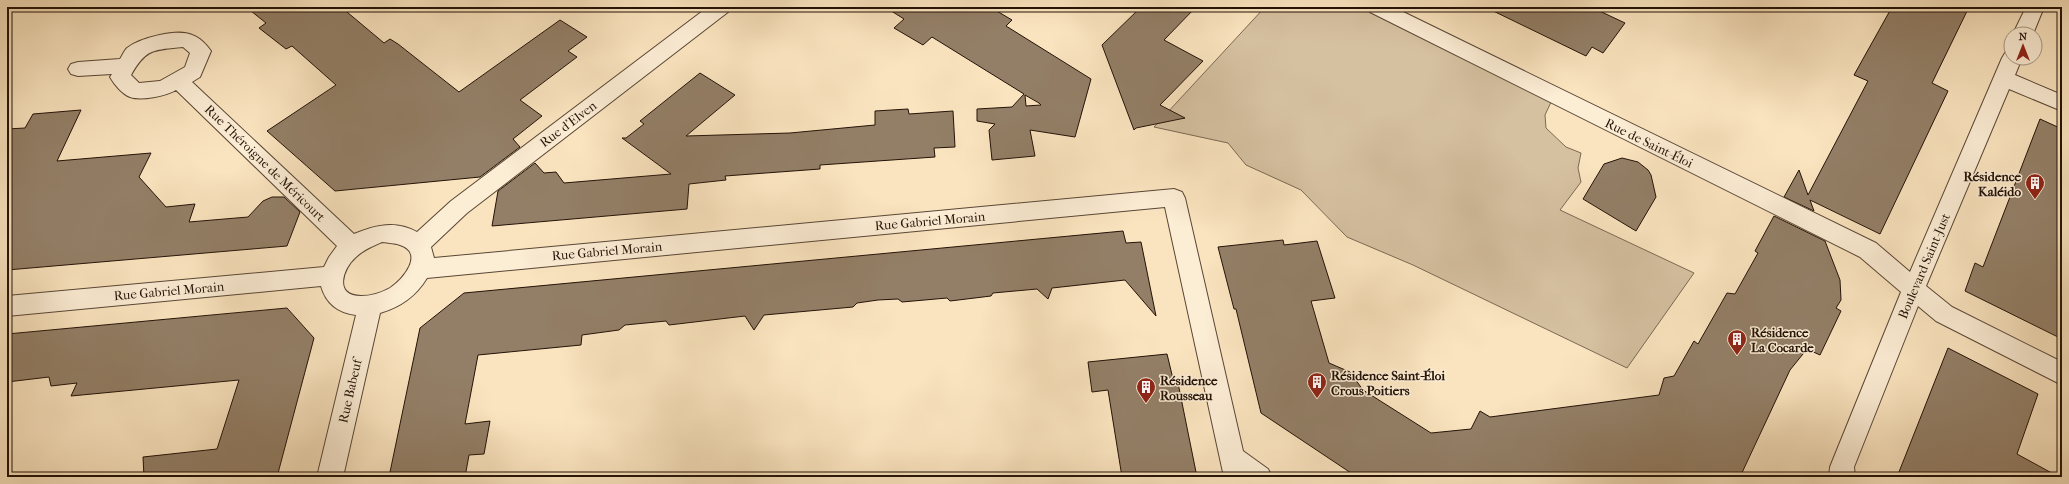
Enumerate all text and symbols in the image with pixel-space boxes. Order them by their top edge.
north arrow [2003,26,2043,66]
text: N [2019,30,2028,43]
street label: Rue d'Elven [537,98,600,150]
street label: Rue Théroigne de Méricourt [202,102,329,225]
street label: Rue de Saint-Éloi [1603,115,1695,171]
place label: Résidence Kaléido [1964,169,2022,199]
building icon: Résidence Kaléido [2024,172,2046,200]
street label: Rue Gabriel Morain [874,209,986,233]
street label: Boulevard Saint-Just [1895,211,1953,321]
street label: Rue Gabriel Morain [551,239,663,263]
street label: Rue Gabriel Morain [113,279,225,303]
place label: Résidence La Cocarde [1751,325,1814,355]
building icon: Résidence La Cocarde [1726,328,1748,356]
street label: Rue Babeuf [335,355,365,424]
place label: Résidence Saint-Éloi Crous Poitiers [1331,368,1445,398]
building icon: Résidence Saint-Éloi Crous Poitiers [1306,371,1328,399]
place label: Résidence Rousseau [1160,373,1218,403]
building icon: Résidence Rousseau [1135,376,1157,404]

